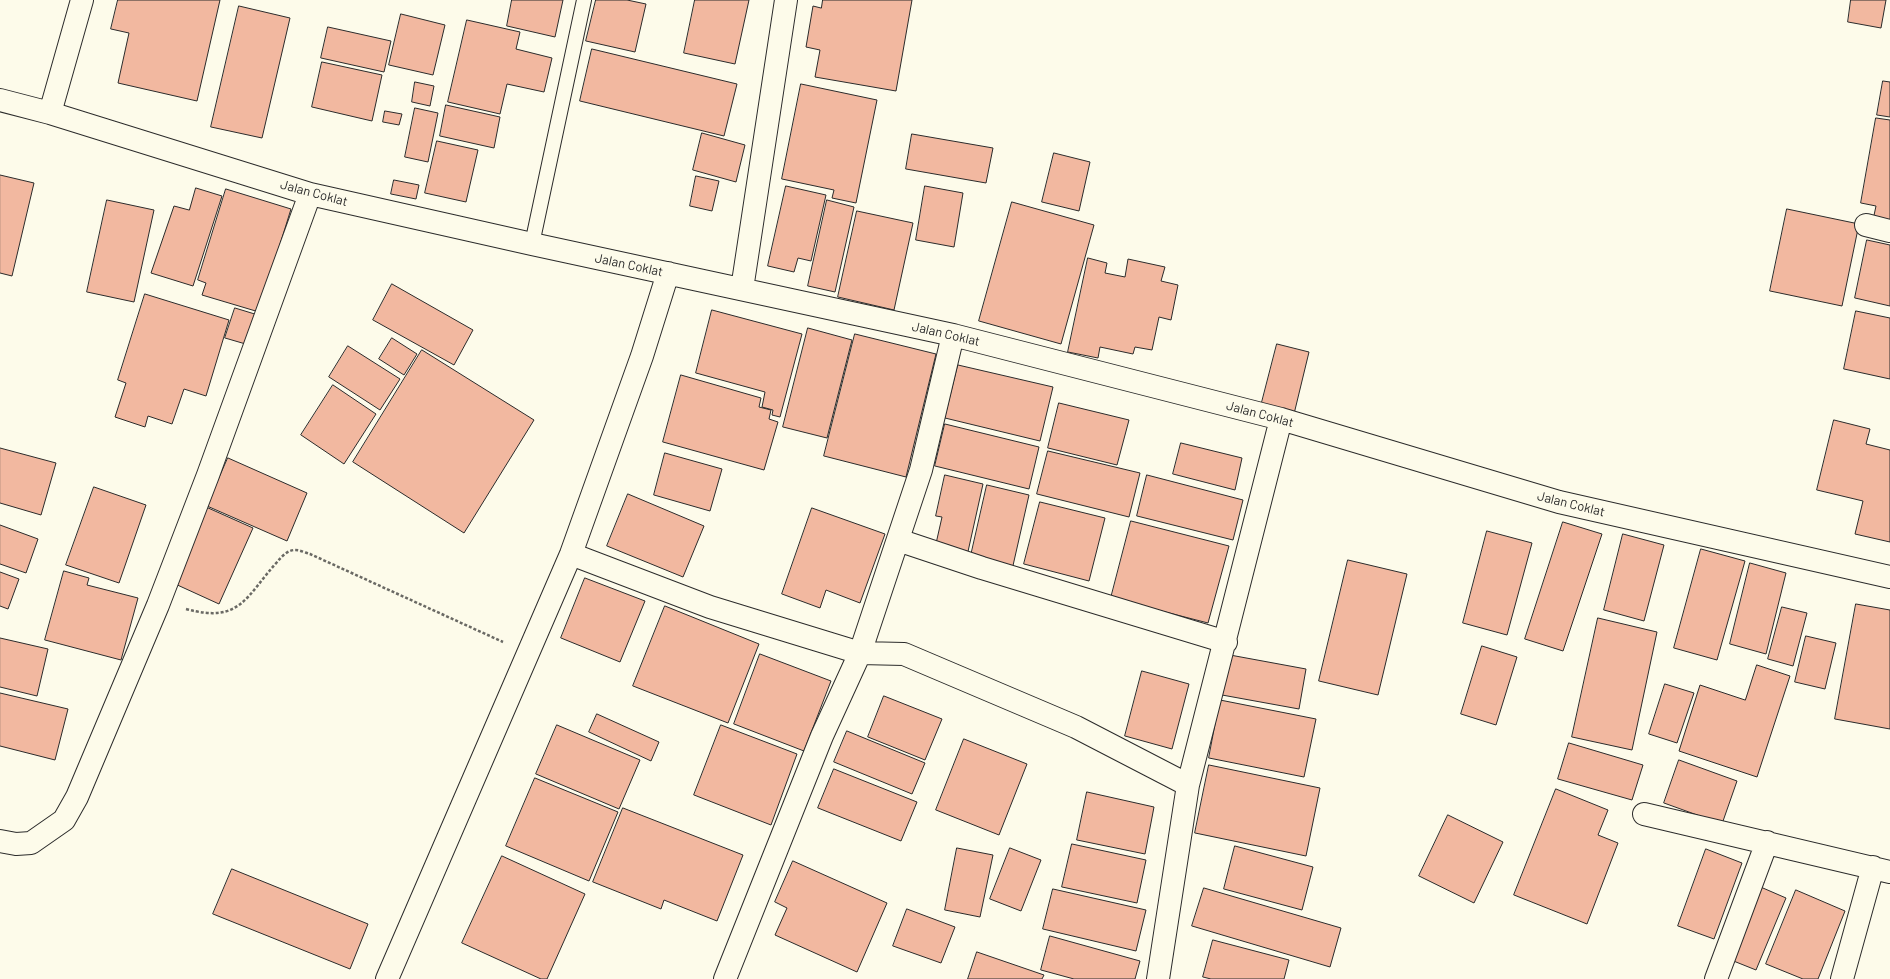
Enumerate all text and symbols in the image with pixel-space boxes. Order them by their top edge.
street label: Jalan Coklat [279,177,349,209]
street label: Jalan Coklat [594,250,664,280]
street label: Jalan Coklat [911,319,981,349]
street label: Jalan Coklat [1225,398,1295,430]
street label: Jalan Coklat [1536,488,1606,520]

